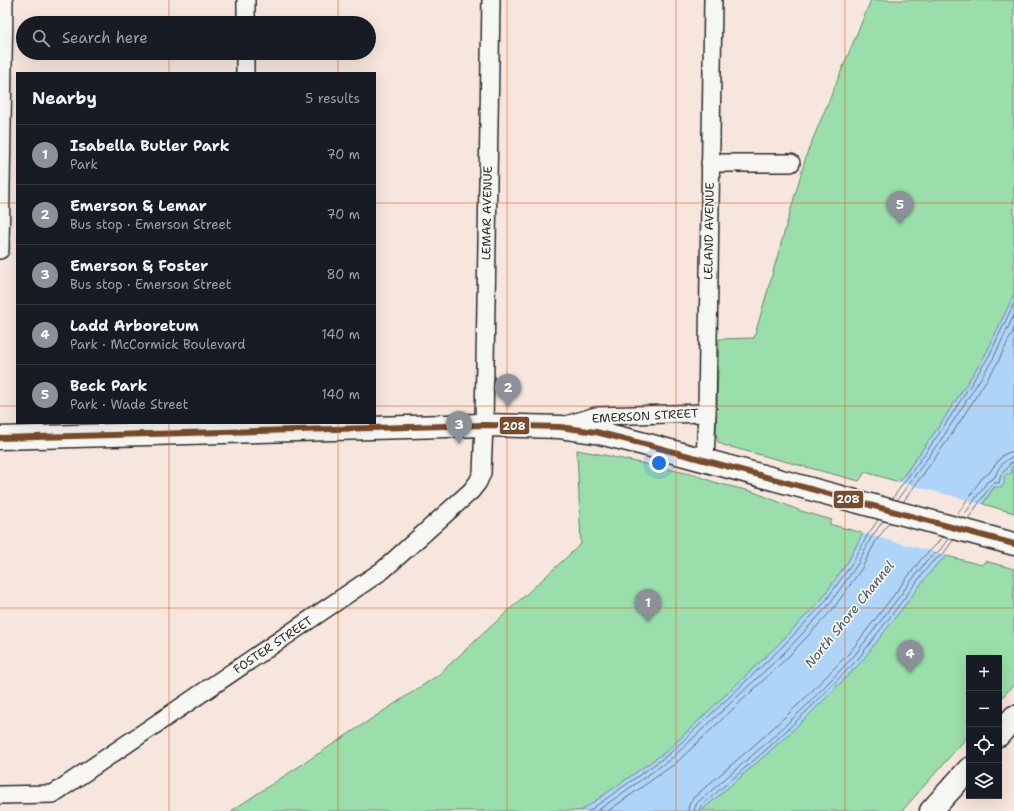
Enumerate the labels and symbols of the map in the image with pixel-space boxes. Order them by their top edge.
street label: LEMAR AVENUE [478,166,496,260]
street label: LELAND AVENUE [700,182,718,280]
pin: 5 [887,191,913,224]
pin: 2 [495,374,521,407]
street label: EMERSON STREET [591,405,699,427]
pin: 3 [446,411,472,444]
line badge: 208 [499,416,530,435]
text: 208 [503,419,526,434]
your location [649,453,669,473]
line badge: 208 [833,490,864,509]
text: 208 [837,492,860,507]
water label: North Shore Channel [801,557,898,671]
pin: 1 [635,589,661,622]
street label: FOSTER STREET [230,612,316,677]
pin: 4 [897,640,923,673]

